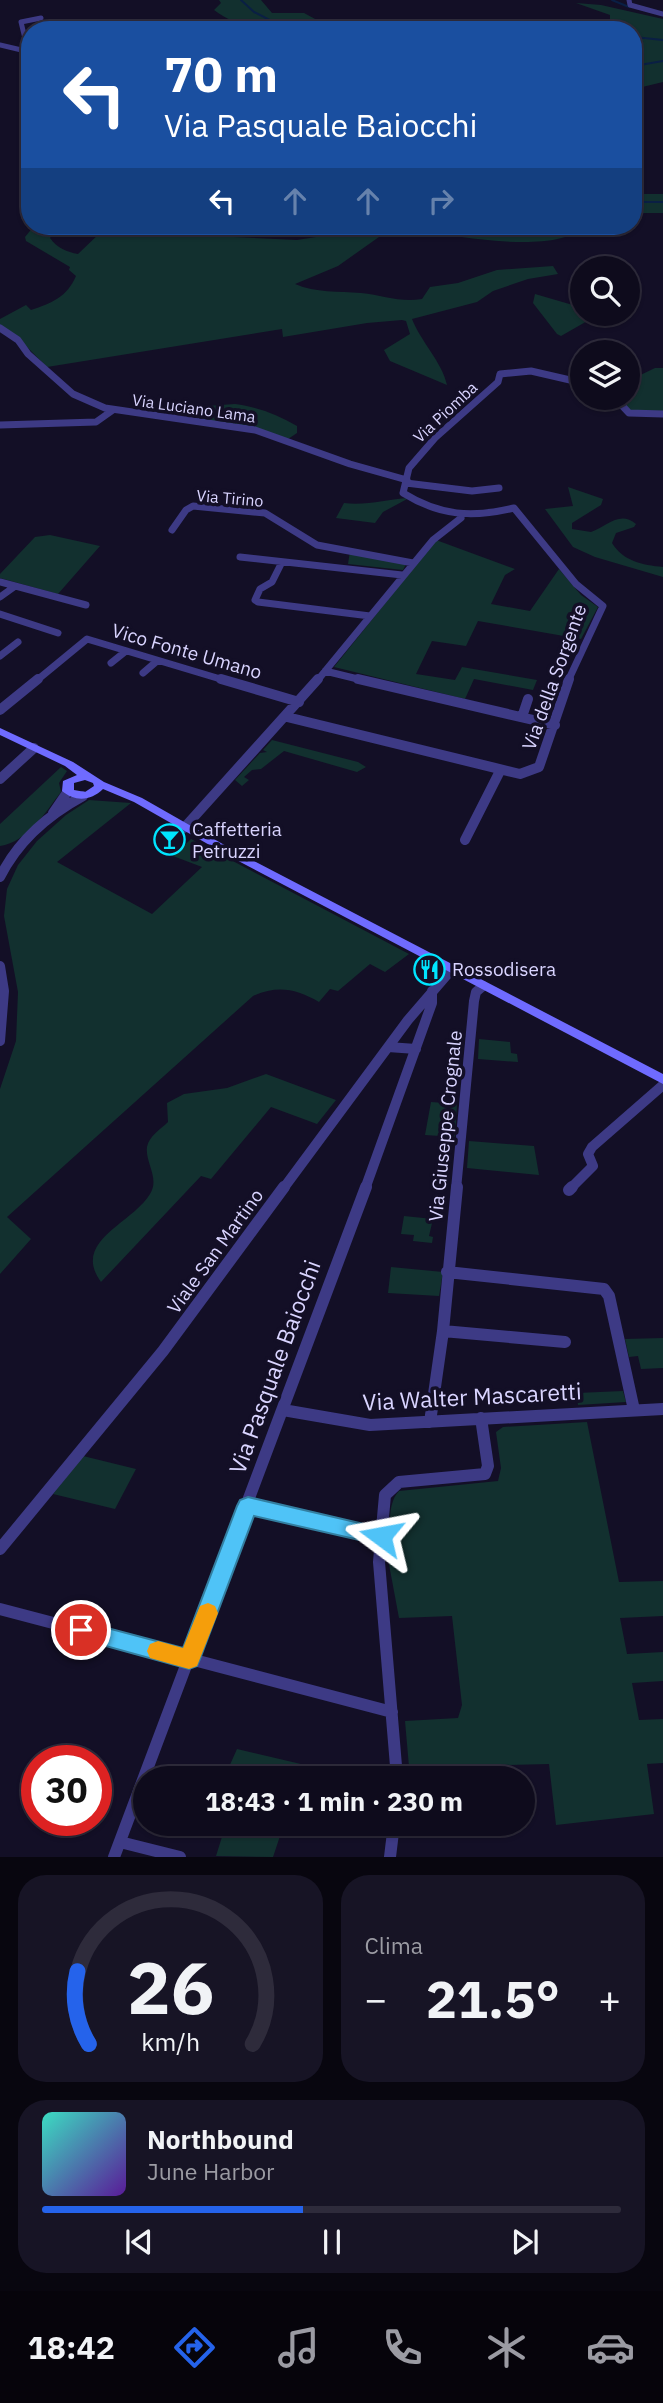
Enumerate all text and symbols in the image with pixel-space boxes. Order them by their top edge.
text: 70 m [164,42,278,105]
icon: left [49,49,140,140]
text: Via Pasquale Baiocchi [164,104,478,146]
icon: left [203,182,241,220]
icon: ahead [276,182,314,220]
icon: ahead [349,182,387,220]
icon: right [422,182,460,220]
map controls [570,256,640,410]
button: search [570,256,640,326]
button: layers [570,340,640,410]
street label: Via Piomba [409,377,482,447]
street label: Via Luciano Lama [131,389,257,427]
street label: Via Tirino [196,485,264,511]
street label: Via della Sorgente [516,601,592,753]
street label: Vico Fonte Umano [109,618,265,684]
place label: Caffetteria Petruzzi [192,817,282,863]
bar icon: Caffetteria Petruzzi [152,823,186,857]
restaurant icon: Rossodisera [412,952,446,986]
place label: Rossodisera [452,957,556,981]
street label: Via Giuseppe Crognale [423,1029,467,1223]
street label: Viale San Martino [162,1184,268,1318]
street label: Via Pasquale Baiocchi [221,1256,327,1478]
street label: Via Walter Mascaretti [362,1375,582,1417]
position arrow [344,1499,418,1573]
pin [51,1600,111,1660]
icon: arrive [62,1611,100,1649]
speed limit sign: 30 [21,1745,112,1836]
text: 18:43 · 1 min · 230 m [205,1784,463,1818]
text: Clima [365,1930,423,1960]
text: 26 [127,1940,214,2035]
text: 21.5° [426,1965,560,2032]
text: − [365,1974,387,2023]
text: + [598,1974,621,2023]
text: km/h [141,2025,200,2058]
text: Northbound [147,2122,294,2156]
text: June Harbor [147,2156,275,2186]
icon: previous [120,2223,158,2261]
icon: pause [313,2223,351,2261]
icon: next [506,2223,544,2261]
icon: directions [170,2323,219,2372]
icon: music [274,2323,323,2372]
icon: phone [378,2323,427,2372]
icon: climate [482,2323,531,2372]
icon: car [586,2323,635,2372]
text: 18:42 [28,2326,115,2368]

